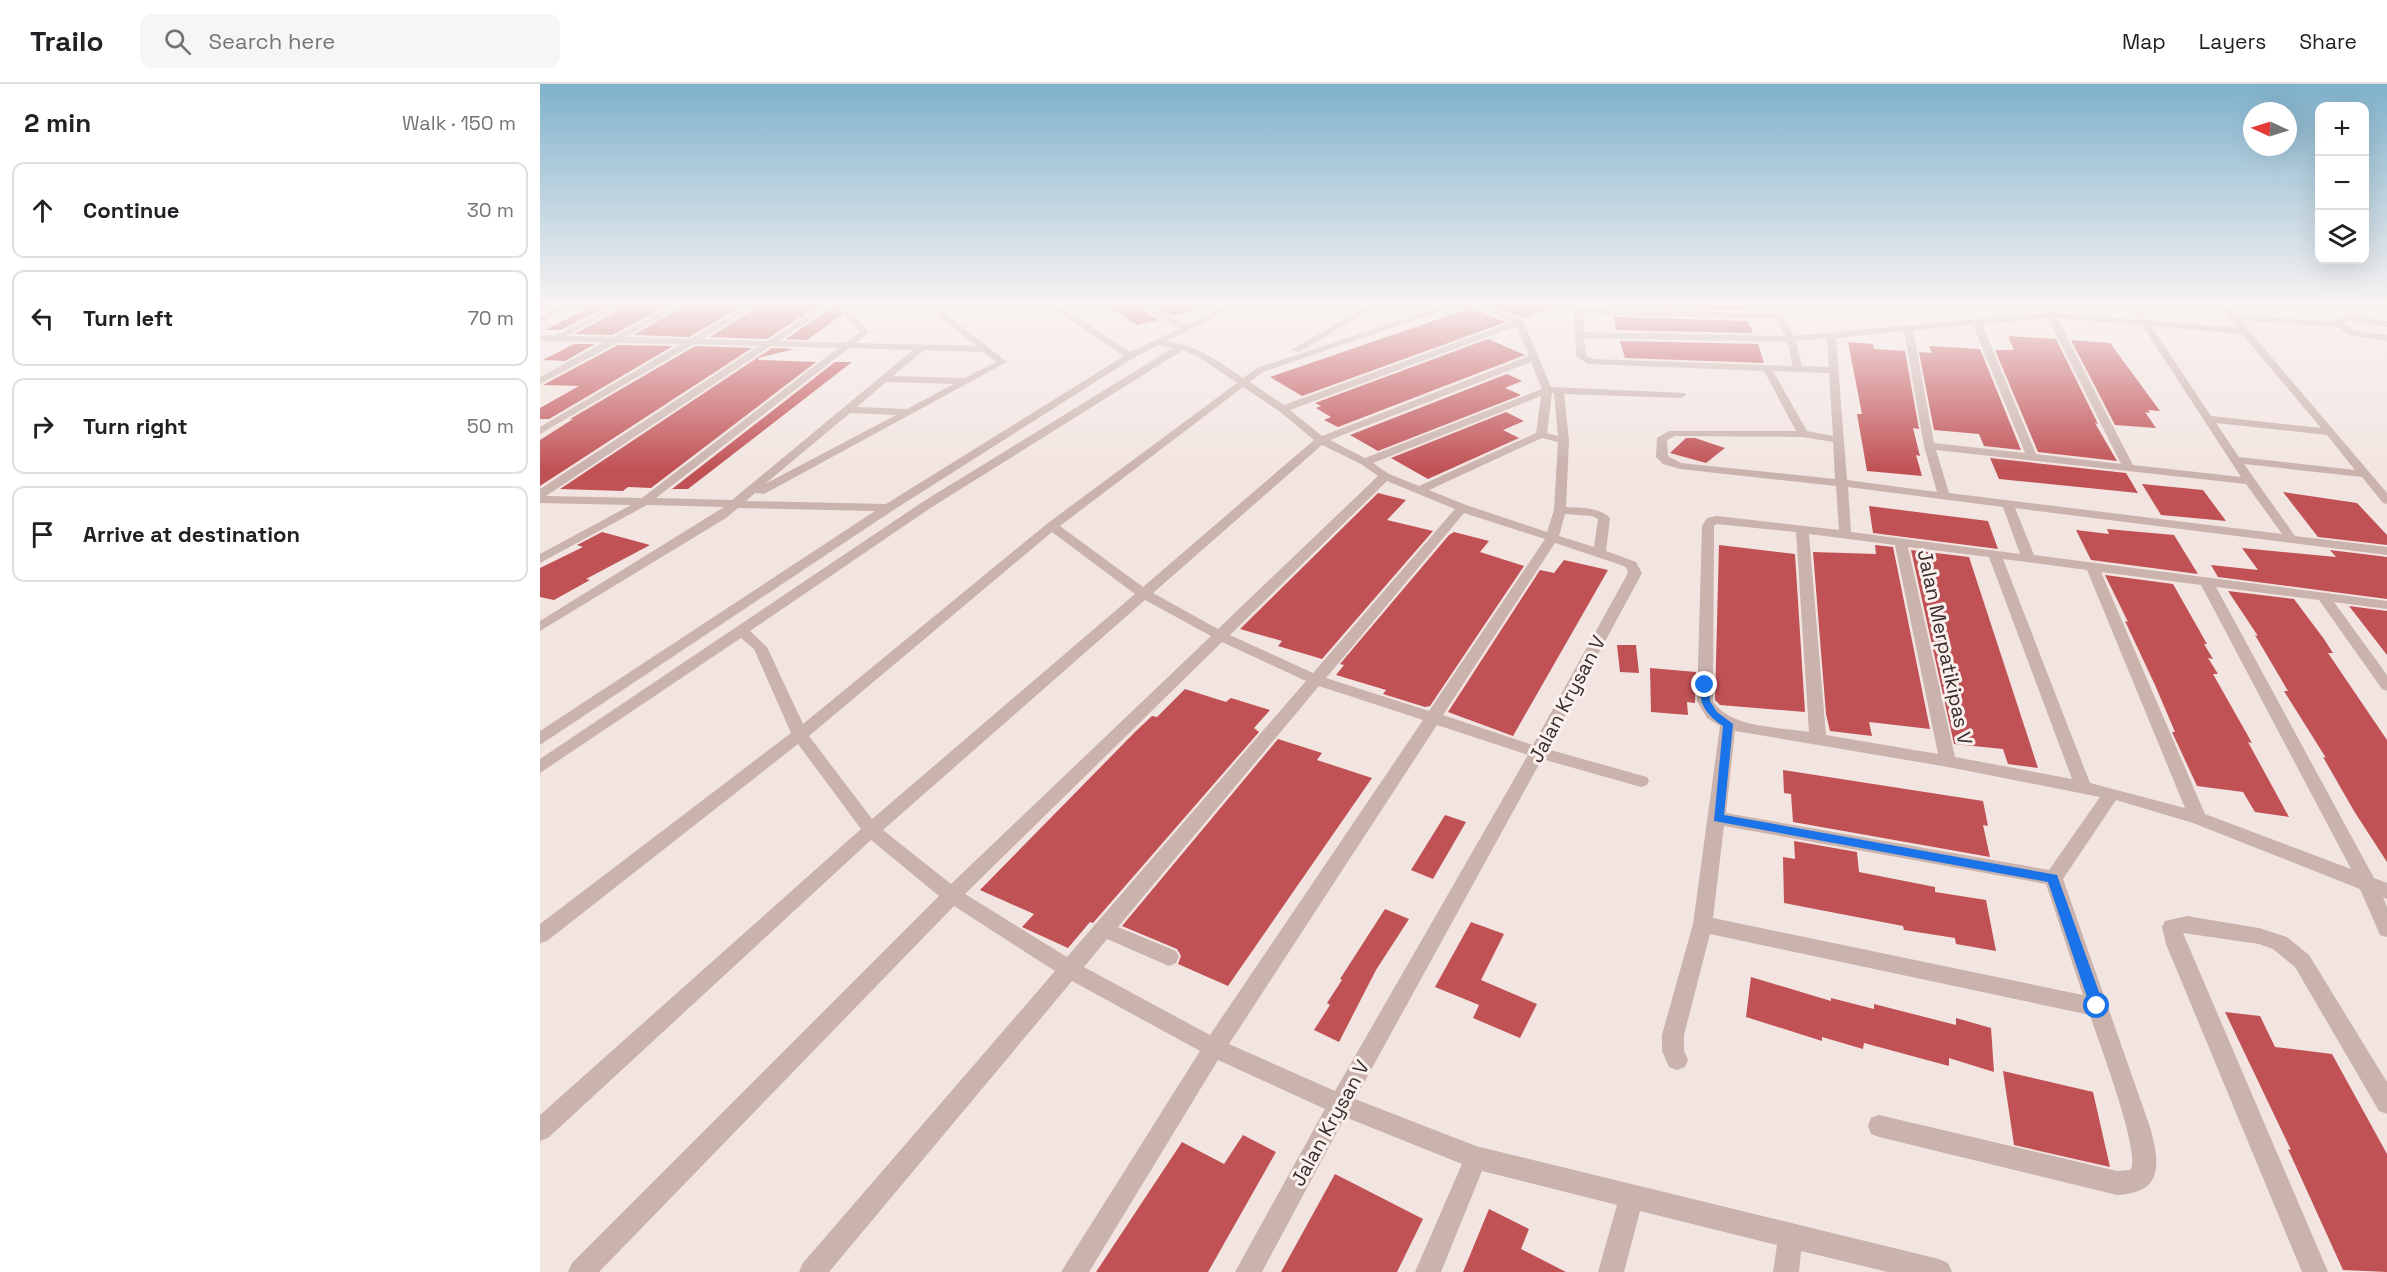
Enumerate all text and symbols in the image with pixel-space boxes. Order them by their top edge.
search box [140,14,560,68]
text: Trailo [30,23,104,59]
icon: search [161,25,194,58]
text: Search here [209,27,335,55]
text: Map [2122,28,2166,55]
text: Layers [2199,28,2266,55]
text: Share [2299,28,2357,55]
north arrow [2243,102,2297,156]
map controls [2315,102,2369,264]
button: + [2315,102,2369,156]
text: 2 min [24,106,91,140]
text: Walk · 150 m [402,110,516,136]
button: − [2315,156,2369,210]
icon: ahead [26,194,59,227]
text: Continue [83,196,179,224]
text: 30 m [467,197,514,223]
button: layers [2315,210,2369,264]
icon: left [26,302,59,335]
text: Turn left [83,304,173,332]
text: 70 m [468,305,514,331]
icon: right [26,410,59,443]
text: Turn right [83,412,188,440]
text: 50 m [467,413,514,439]
icon: arrive [26,518,59,551]
text: Arrive at destination [83,520,300,548]
street label: Jalan Merpatikipas V [1912,547,1978,747]
street label: Jalan Krysan V [1523,631,1611,767]
route end [1691,671,1717,697]
route start [2083,992,2109,1018]
street label: Jalan Krysan V [1285,1055,1375,1191]

